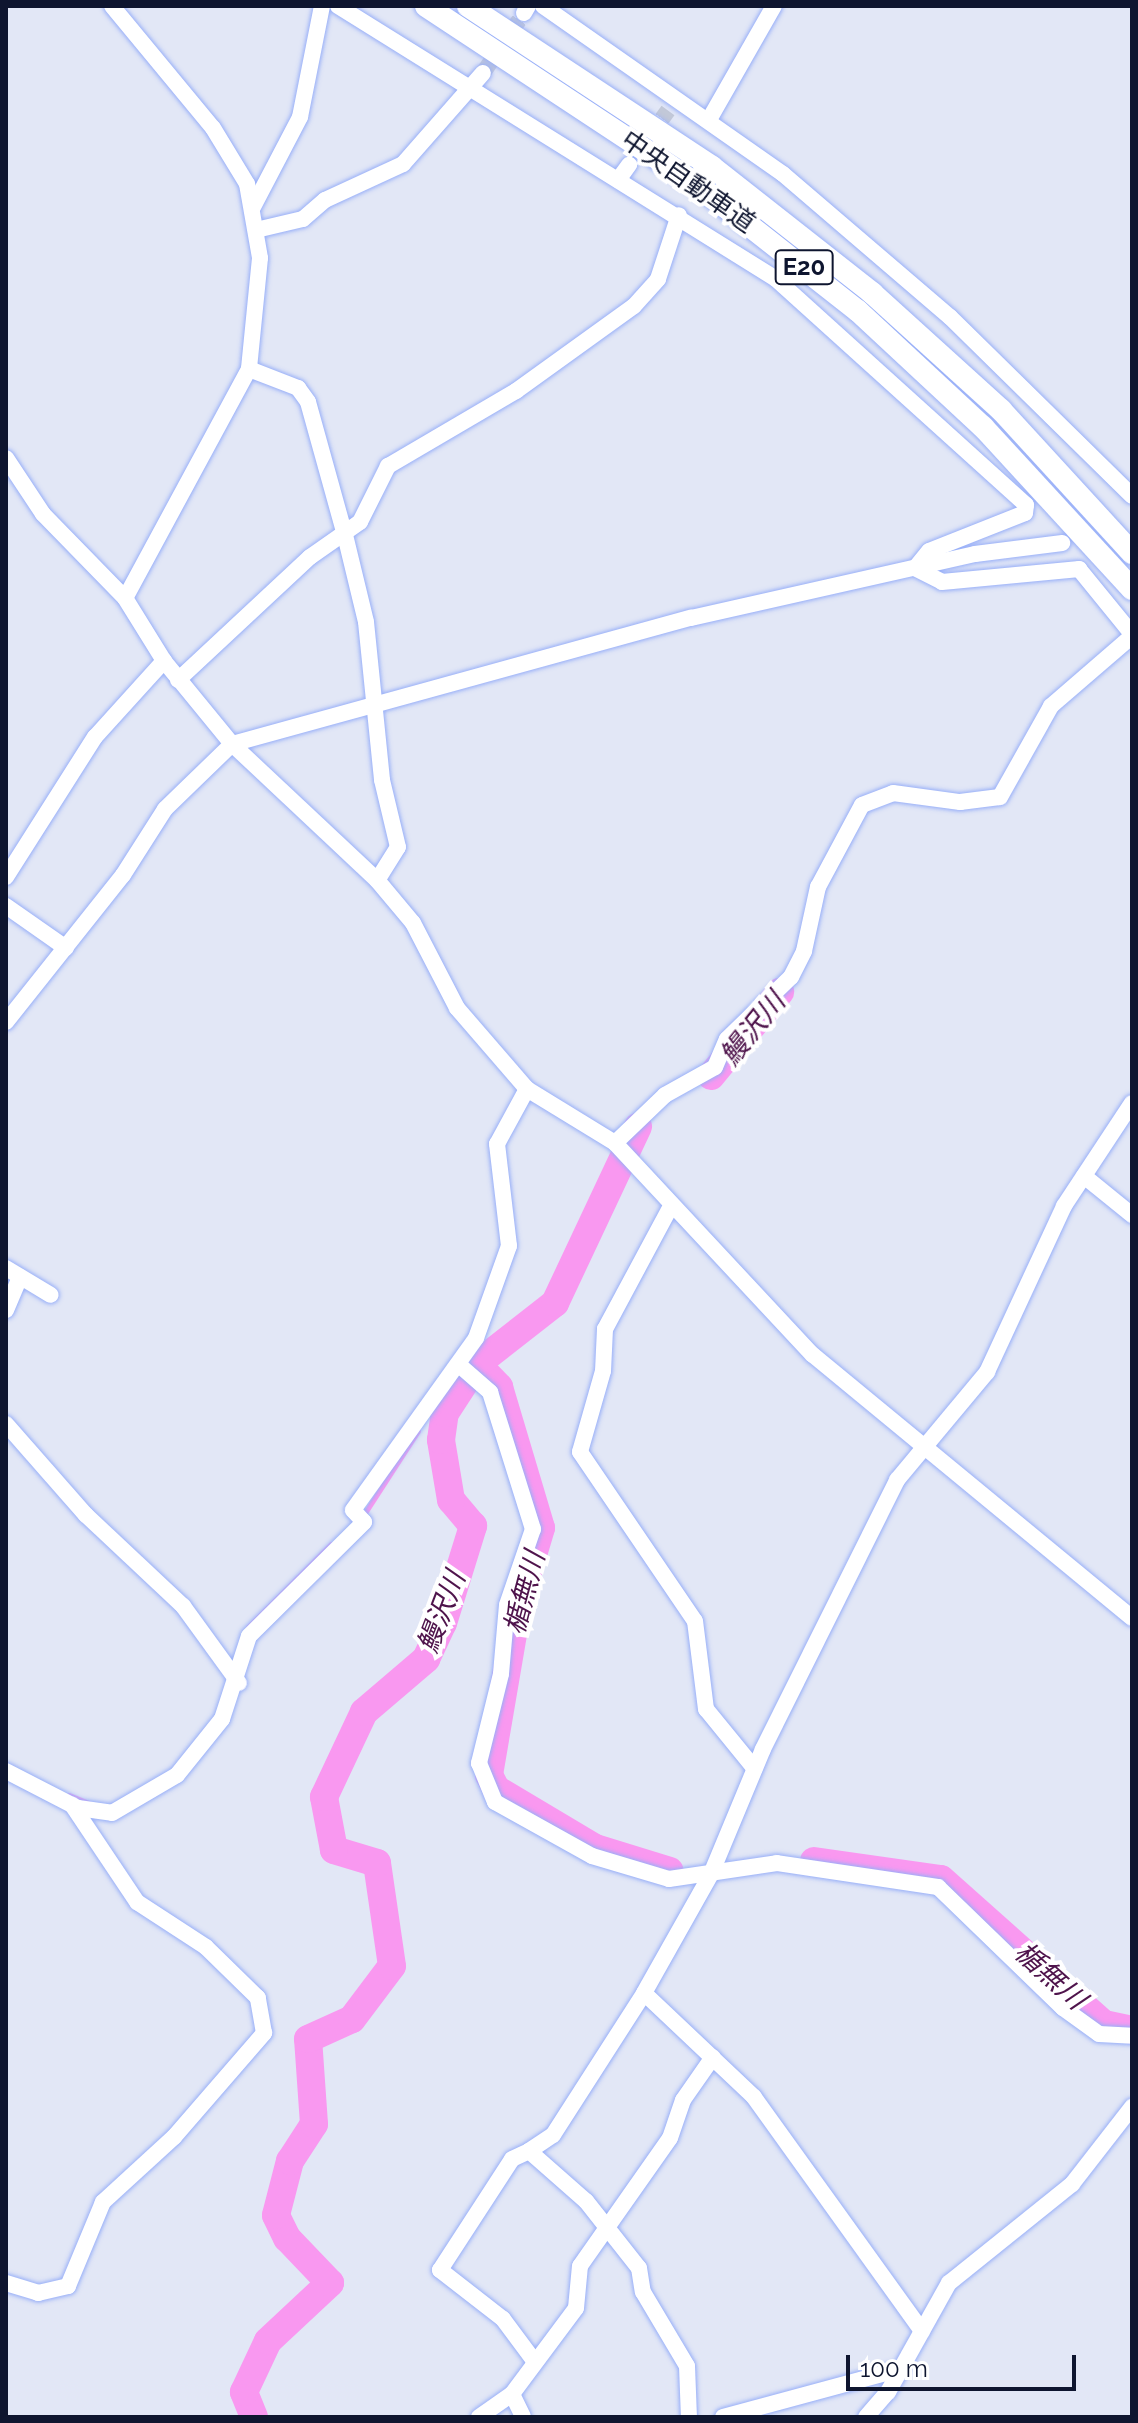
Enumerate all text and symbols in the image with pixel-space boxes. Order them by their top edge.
street label: 中央自動車道 [615,124,761,240]
road number: E20 [774,247,834,287]
water label: 鰻沢川 [714,986,792,1072]
water label: 楯無川 [498,1548,552,1638]
water label: 鰻沢川 [411,1567,473,1657]
water label: 楯無川 [1008,1935,1092,2017]
scale bar [850,2339,1080,2389]
text: 100 m [860,2354,928,2383]

